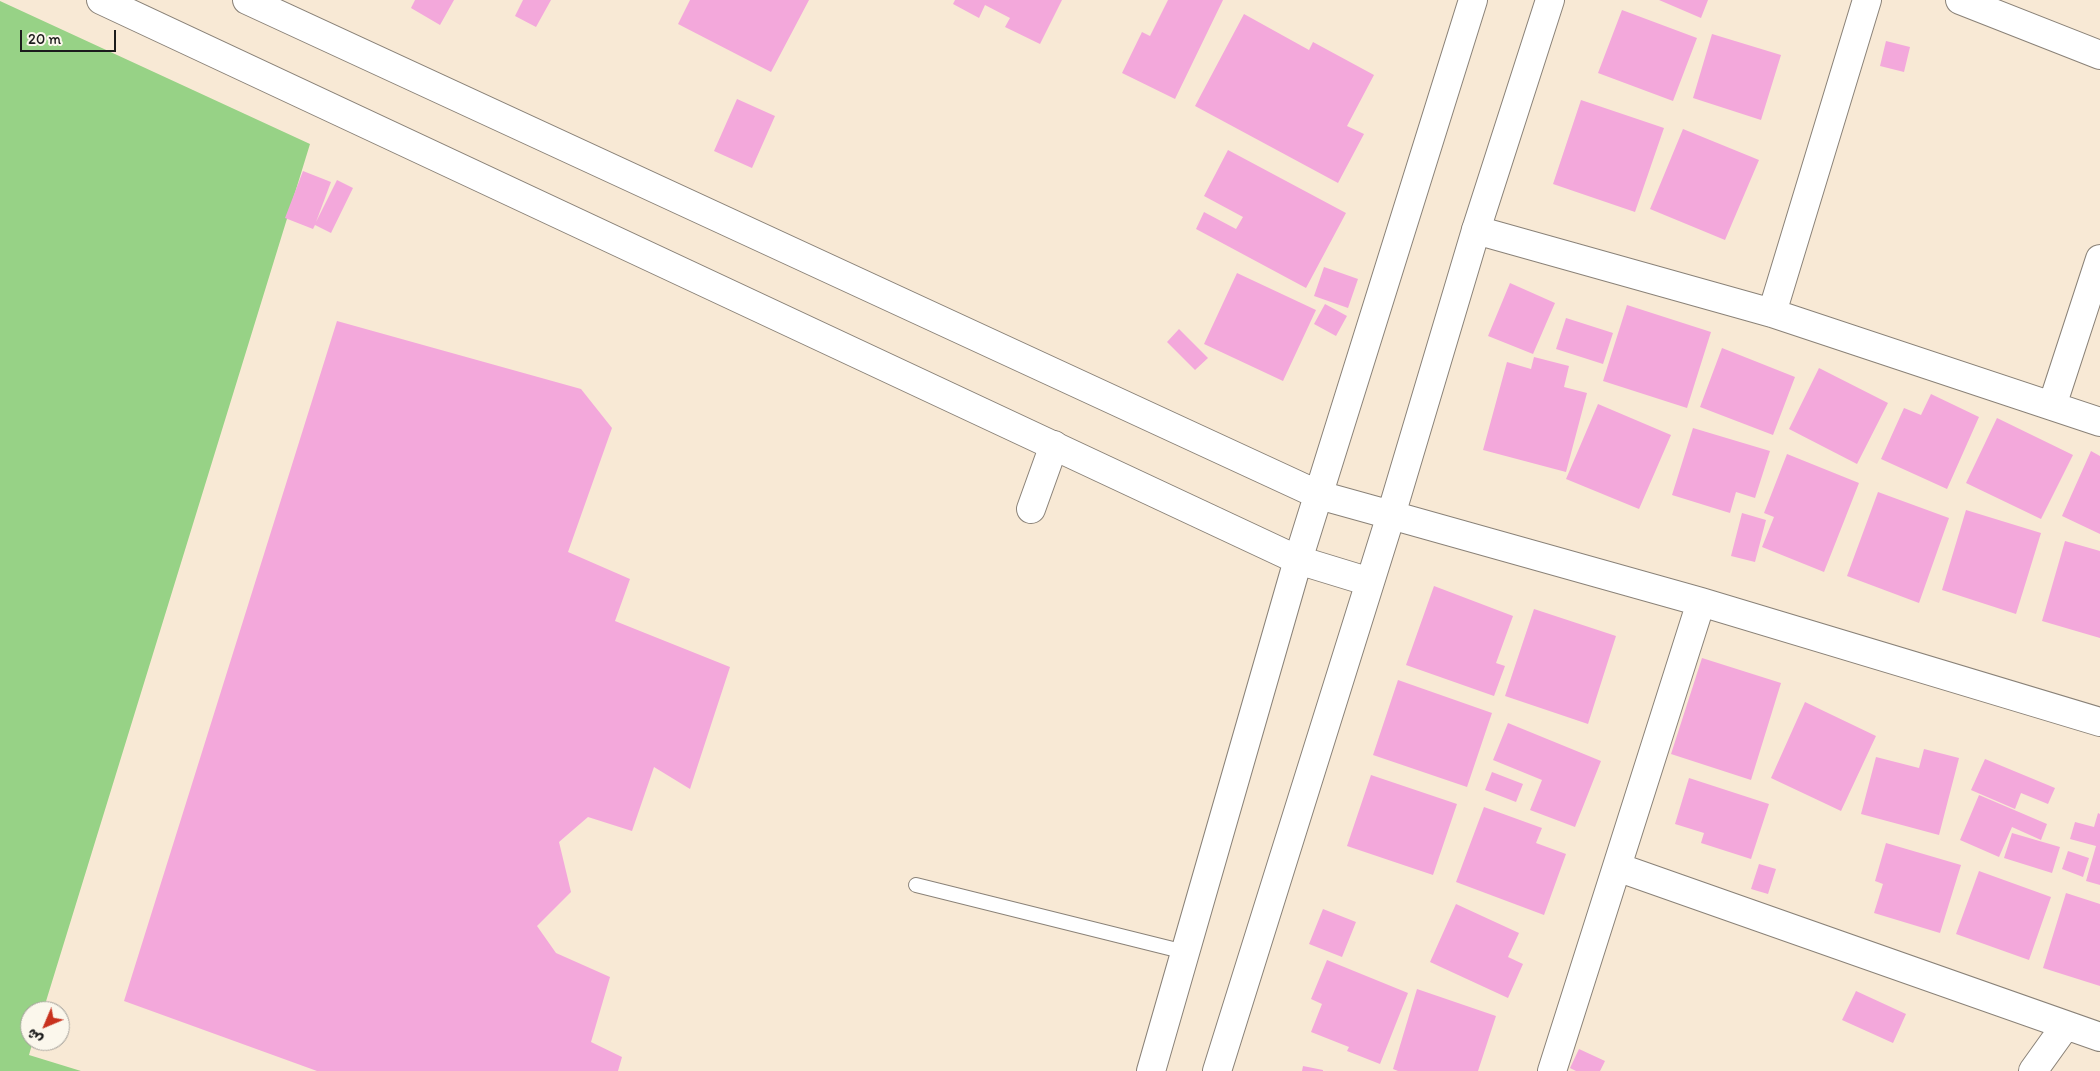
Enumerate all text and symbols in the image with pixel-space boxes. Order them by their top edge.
scale bar [22,20,119,52]
text: 20 m [28,30,61,48]
north arrow [20,1001,70,1051]
text: ش [23,1025,46,1048]

